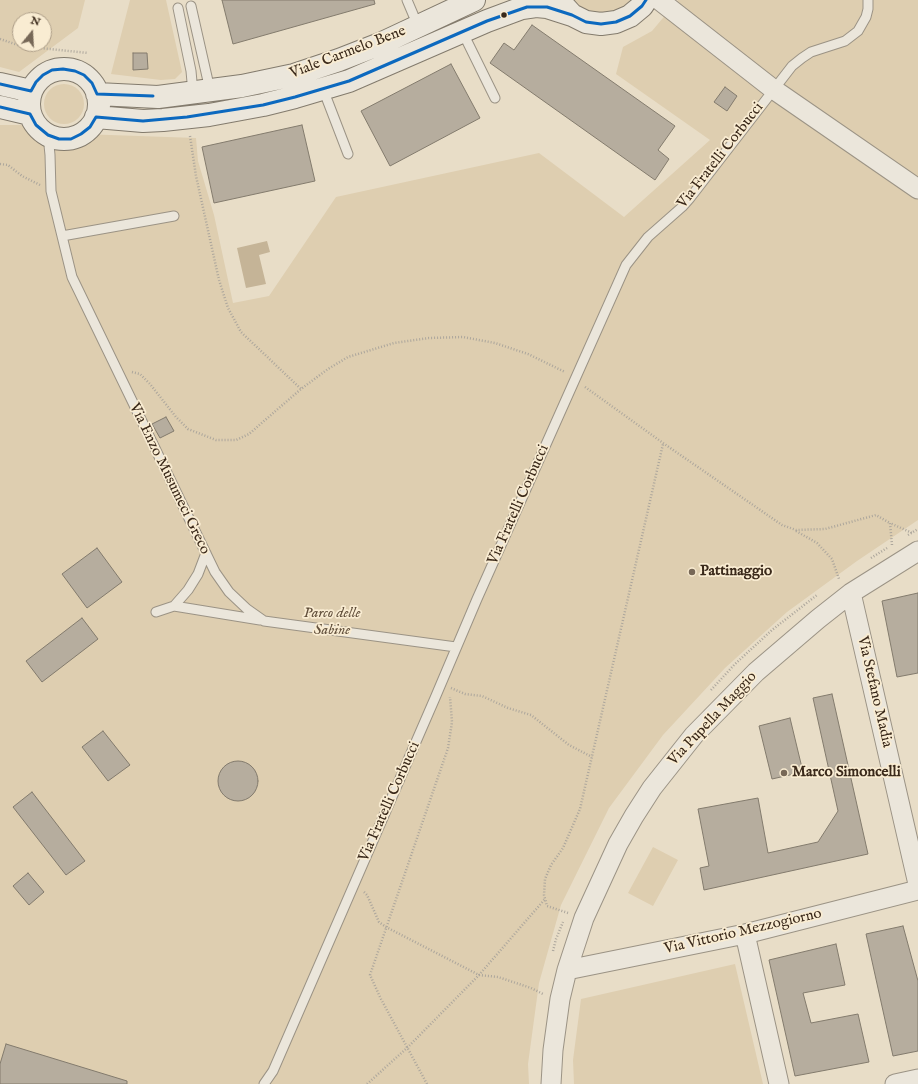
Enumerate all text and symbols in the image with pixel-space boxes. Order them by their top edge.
unlabelled marker [499,10,509,20]
north arrow [12,12,52,52]
text: N [29,13,42,30]
street label: Viale Carmelo Bene [288,23,408,83]
street label: Via Fratelli Corbucci [674,100,768,212]
street label: Via Enzo Musumeci Greco [125,400,213,558]
street label: Via Fratelli Corbucci [484,442,554,568]
place label: Pattinaggio [700,563,772,581]
marker: Pattinaggio [687,567,697,577]
park label: Parco delle Sabine [303,605,361,640]
street label: Via Stefano Madia [852,635,896,749]
street label: Via Pupella Maggio [665,668,761,770]
street label: Via Fratelli Corbucci [355,739,425,865]
place label: Marco Simoncelli [792,764,901,782]
marker: Marco Simoncelli [779,768,789,778]
street label: Via Vittorio Mezzogiorno [663,905,823,959]

